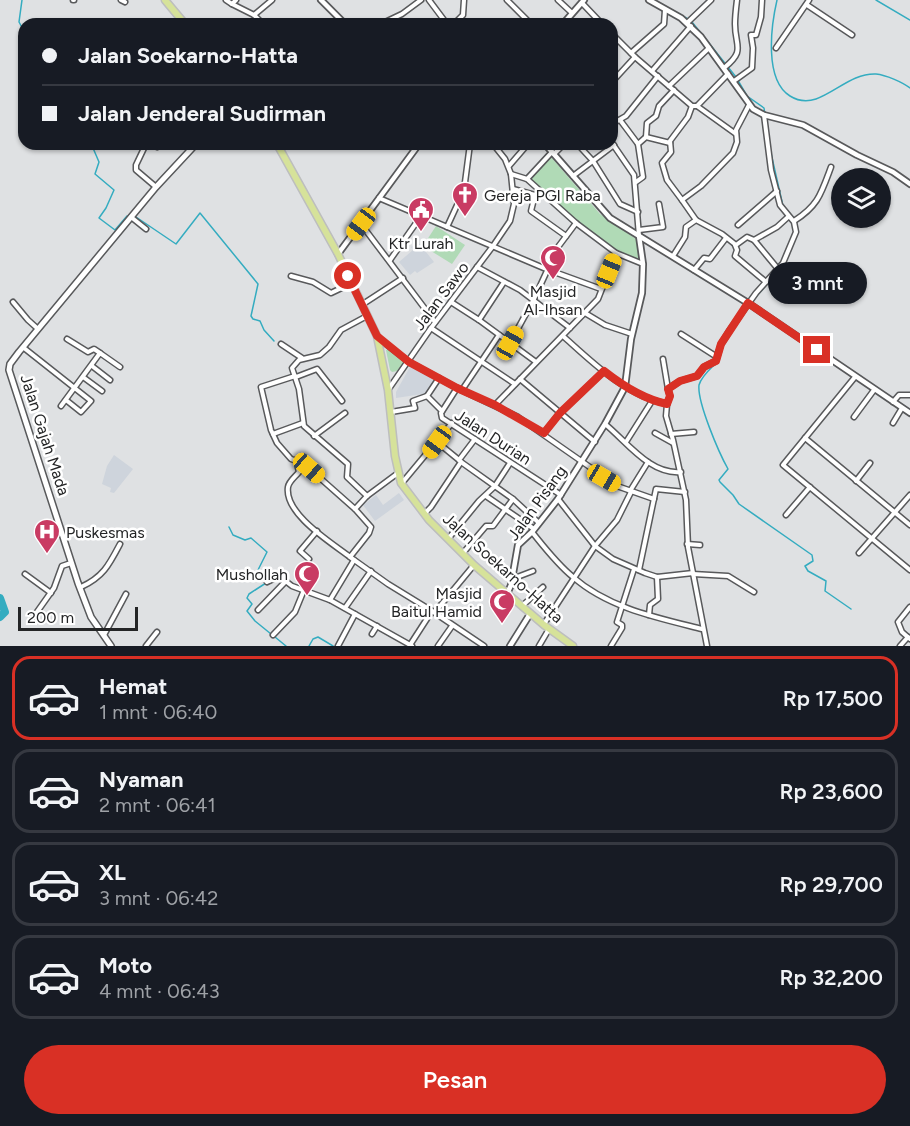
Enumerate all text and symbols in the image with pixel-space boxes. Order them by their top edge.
text: Jalan Soekarno-Hatta [78,42,298,69]
text: Jalan Jenderal Sudirman [78,100,326,127]
map controls [831,168,891,228]
button: layers [831,168,891,228]
church icon: Gereja PGI Raba [450,180,480,218]
place label: Gereja PGI Raba [484,186,601,205]
public building icon: Ktr Lurah [406,195,436,233]
car [343,204,379,244]
place label: Ktr Lurah [389,234,454,253]
mosque icon: Masjid Al-Ihsan [538,243,568,281]
car [594,251,624,291]
street label: Jalan Sawo [409,258,473,334]
route start [334,262,361,289]
callout: 3 mnt [768,263,866,305]
text: 3 mnt [791,271,844,295]
place label: Masjid Al-Ihsan [524,282,582,319]
car [493,323,527,363]
route end [803,336,830,363]
street label: Jalan Gajah Mada [17,372,73,498]
street label: Jalan Durian [451,405,535,469]
car [419,422,455,462]
car [290,449,328,487]
car [584,461,624,495]
street label: Jalan Pisang [503,462,571,544]
street label: Jalan Soekarno-Hatta [439,509,567,627]
hospital icon: Puskesmas [32,517,62,555]
place label: Puskesmas [66,523,145,542]
mosque icon: Mushollah [292,559,322,597]
place label: Mushollah [216,565,288,584]
place label: Masjid Baitul Hamid [391,584,482,621]
mosque icon: Masjid Baitul Hamid [487,587,517,625]
scale bar [18,604,138,632]
text: 200 m [27,608,74,627]
icon: car [27,671,81,725]
text: Hemat [99,673,167,700]
text: Rp 17,500 [783,685,883,712]
text: 1 mnt · 06:40 [99,700,217,724]
icon: car [27,764,81,818]
text: Nyaman [99,766,183,793]
text: Rp 23,600 [779,778,883,805]
text: 2 mnt · 06:41 [99,793,216,817]
icon: car [27,857,81,911]
text: XL [99,859,126,886]
text: Rp 29,700 [780,871,883,898]
text: 3 mnt · 06:42 [99,886,218,910]
icon: car [27,950,81,1004]
text: Moto [99,952,152,979]
text: Rp 32,200 [780,964,883,991]
text: 4 mnt · 06:43 [99,979,220,1003]
button: Pesan [24,1045,886,1114]

